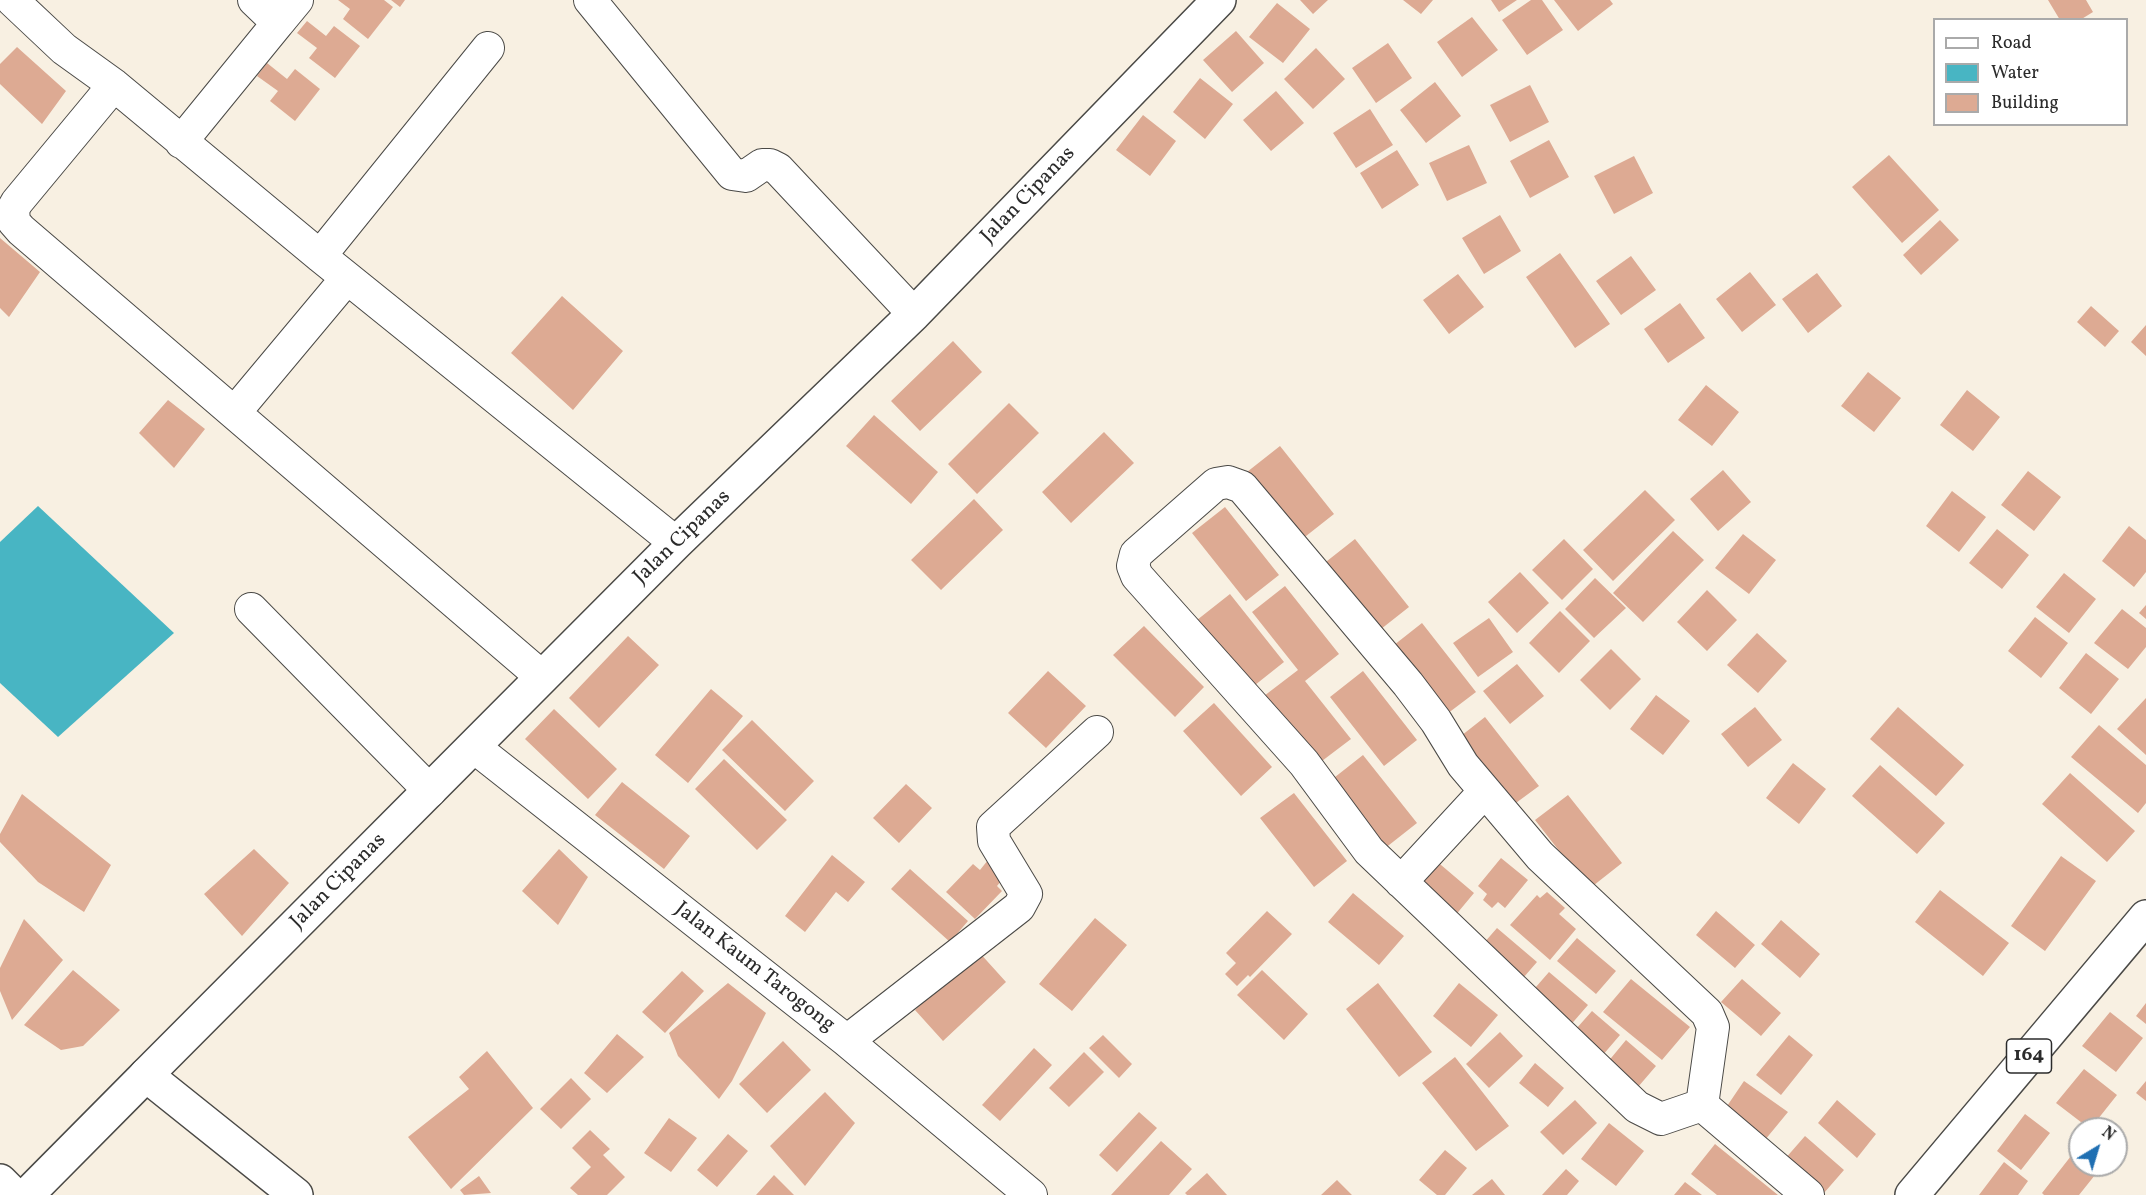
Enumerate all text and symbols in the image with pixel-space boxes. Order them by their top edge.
legend [1933,18,2128,126]
text: Road [1991,31,2032,56]
text: Water [1991,61,2039,86]
text: Building [1991,91,2059,116]
street label: Jalan Cipanas [976,142,1082,250]
street label: Jalan Cipanas [629,485,737,591]
street label: Jalan Cipanas [286,829,392,935]
street label: Jalan Kaum Tarogong [669,897,839,1039]
road number: 164 [2006,1039,2052,1073]
north arrow [2068,1117,2128,1177]
text: N [2096,1122,2119,1147]

